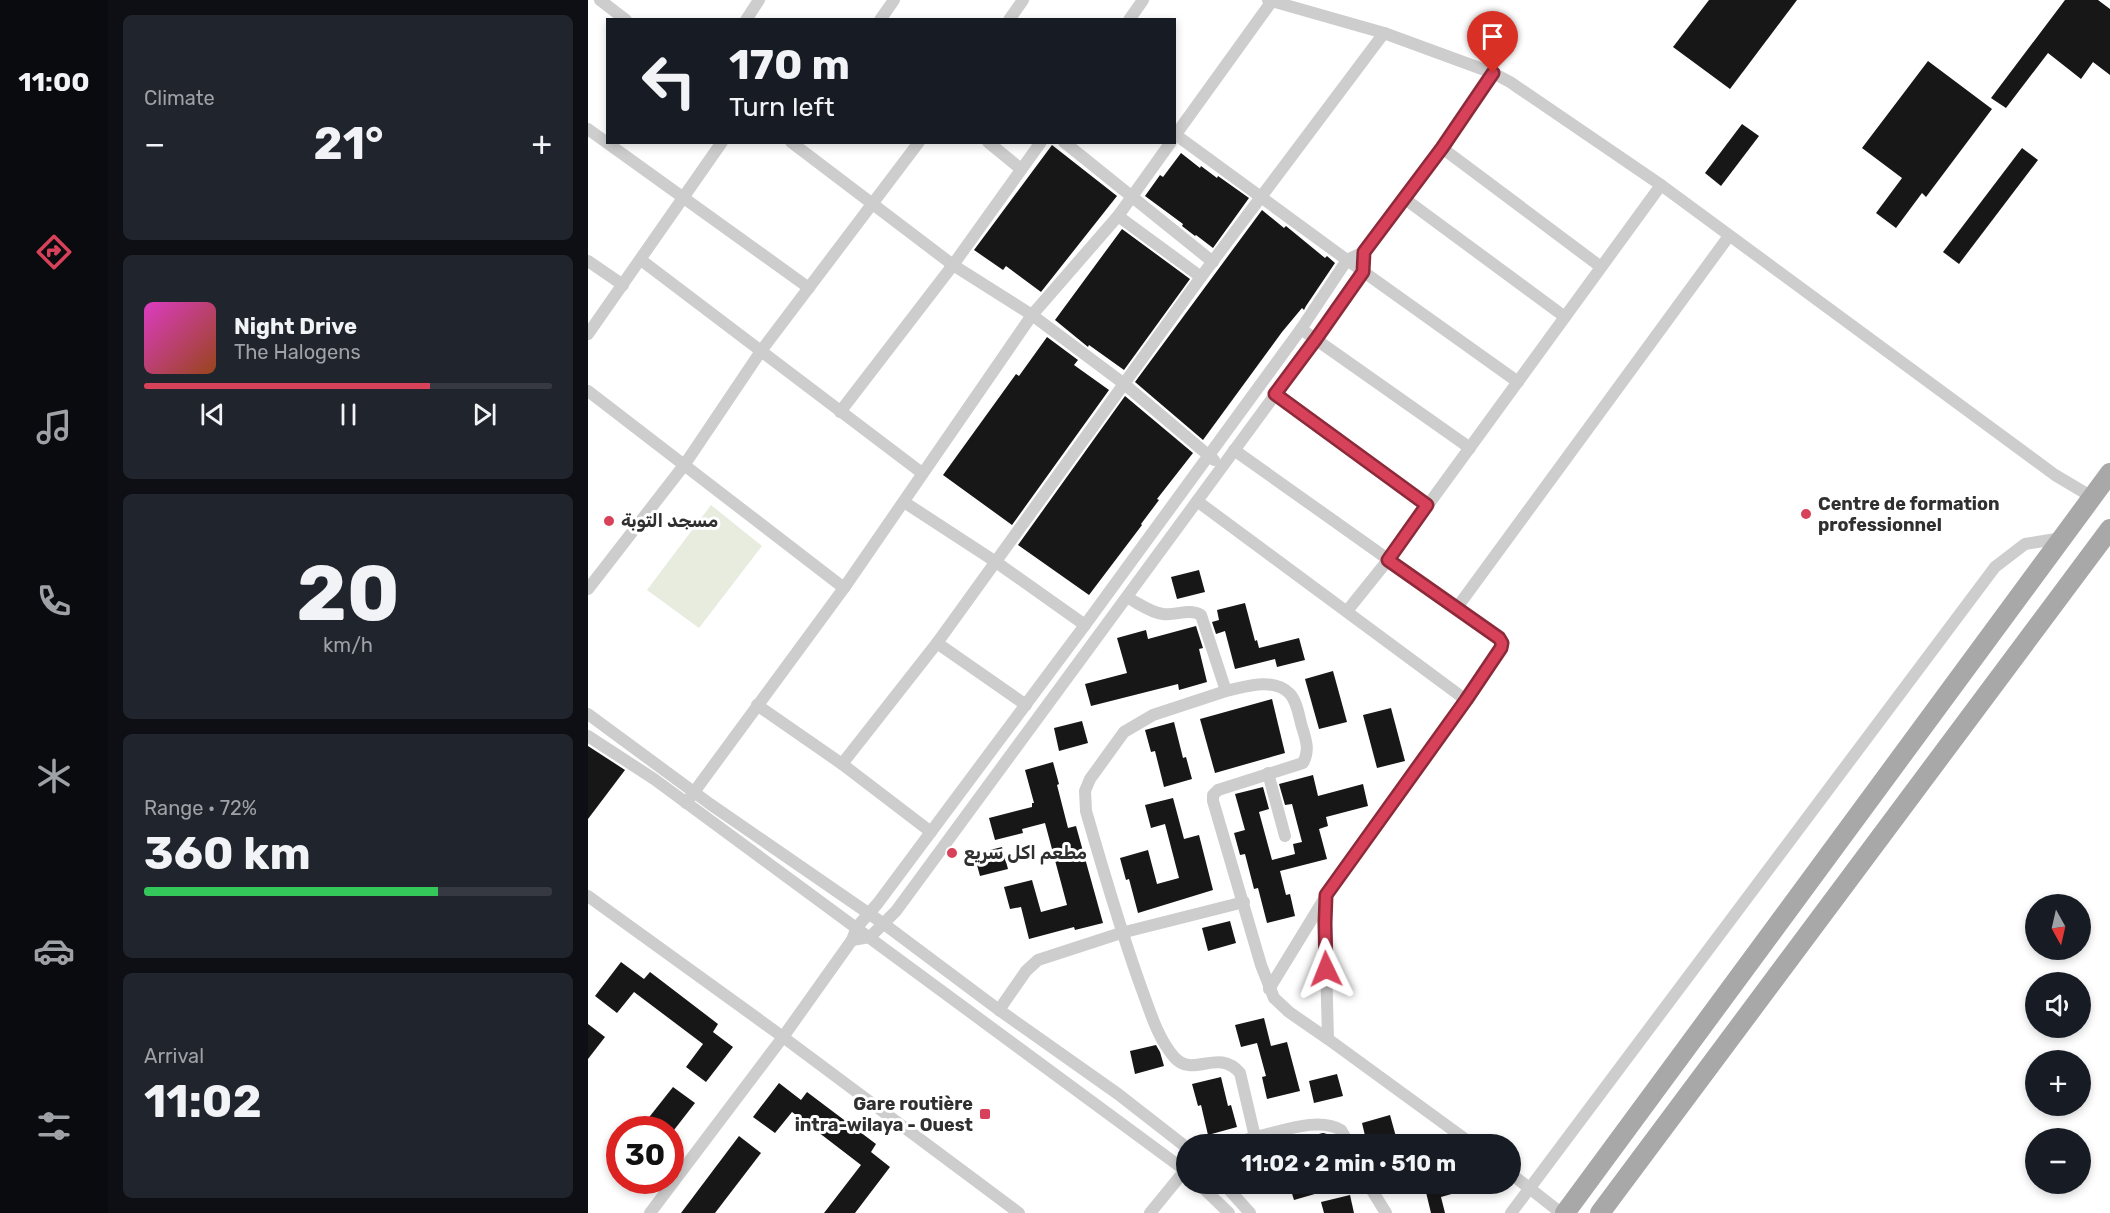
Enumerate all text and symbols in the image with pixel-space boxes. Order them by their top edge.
pin [1467,11,1518,73]
icon: arrive [1476,20,1509,53]
text: 170 m [729,40,850,90]
icon: left [630,42,708,120]
text: 11:00 [18,66,90,98]
text: Climate [144,86,215,110]
text: Turn left [729,91,834,123]
text: 21° [313,117,384,170]
text: − [144,124,165,163]
text: + [531,124,552,163]
icon: directions [33,231,75,273]
text: Night Drive [234,313,357,340]
text: The Halogens [234,340,361,364]
icon: previous [196,398,229,431]
icon: pause [332,398,365,431]
icon: next [468,398,501,431]
icon: music [33,406,75,448]
place label: Centre de formation professionnel [1818,493,2000,536]
marker: Centre de formation professionnel [1799,507,1813,521]
place label: مسجد التوبة [621,510,718,532]
marker: مسجد التوبة [602,514,616,528]
text: 20 [296,547,400,640]
icon: phone [33,580,75,622]
text: km/h [323,633,373,657]
icon: climate [33,755,75,797]
text: Range · 72% [144,796,257,820]
text: 360 km [144,827,311,880]
place label: مطعم اكل سريع [964,842,1087,866]
marker: مطعم اكل سريع [945,846,959,860]
north arrow [2025,894,2091,960]
map controls [2025,894,2091,1194]
icon: car [33,930,75,972]
position arrow [1294,937,1358,1001]
button: sound [2025,972,2091,1038]
text: Arrival [144,1044,204,1068]
button: + [2025,1050,2091,1116]
text: 11:02 [144,1075,262,1128]
place label: Gare routière intra-wilaya - Ouest [795,1093,973,1136]
icon: filters [33,1105,75,1147]
marker: Gare routière intra-wilaya - Ouest [978,1107,992,1121]
speed limit sign: 30 [606,1116,684,1194]
button: − [2025,1128,2091,1194]
text: 11:02 · 2 min · 510 m [1241,1150,1456,1177]

